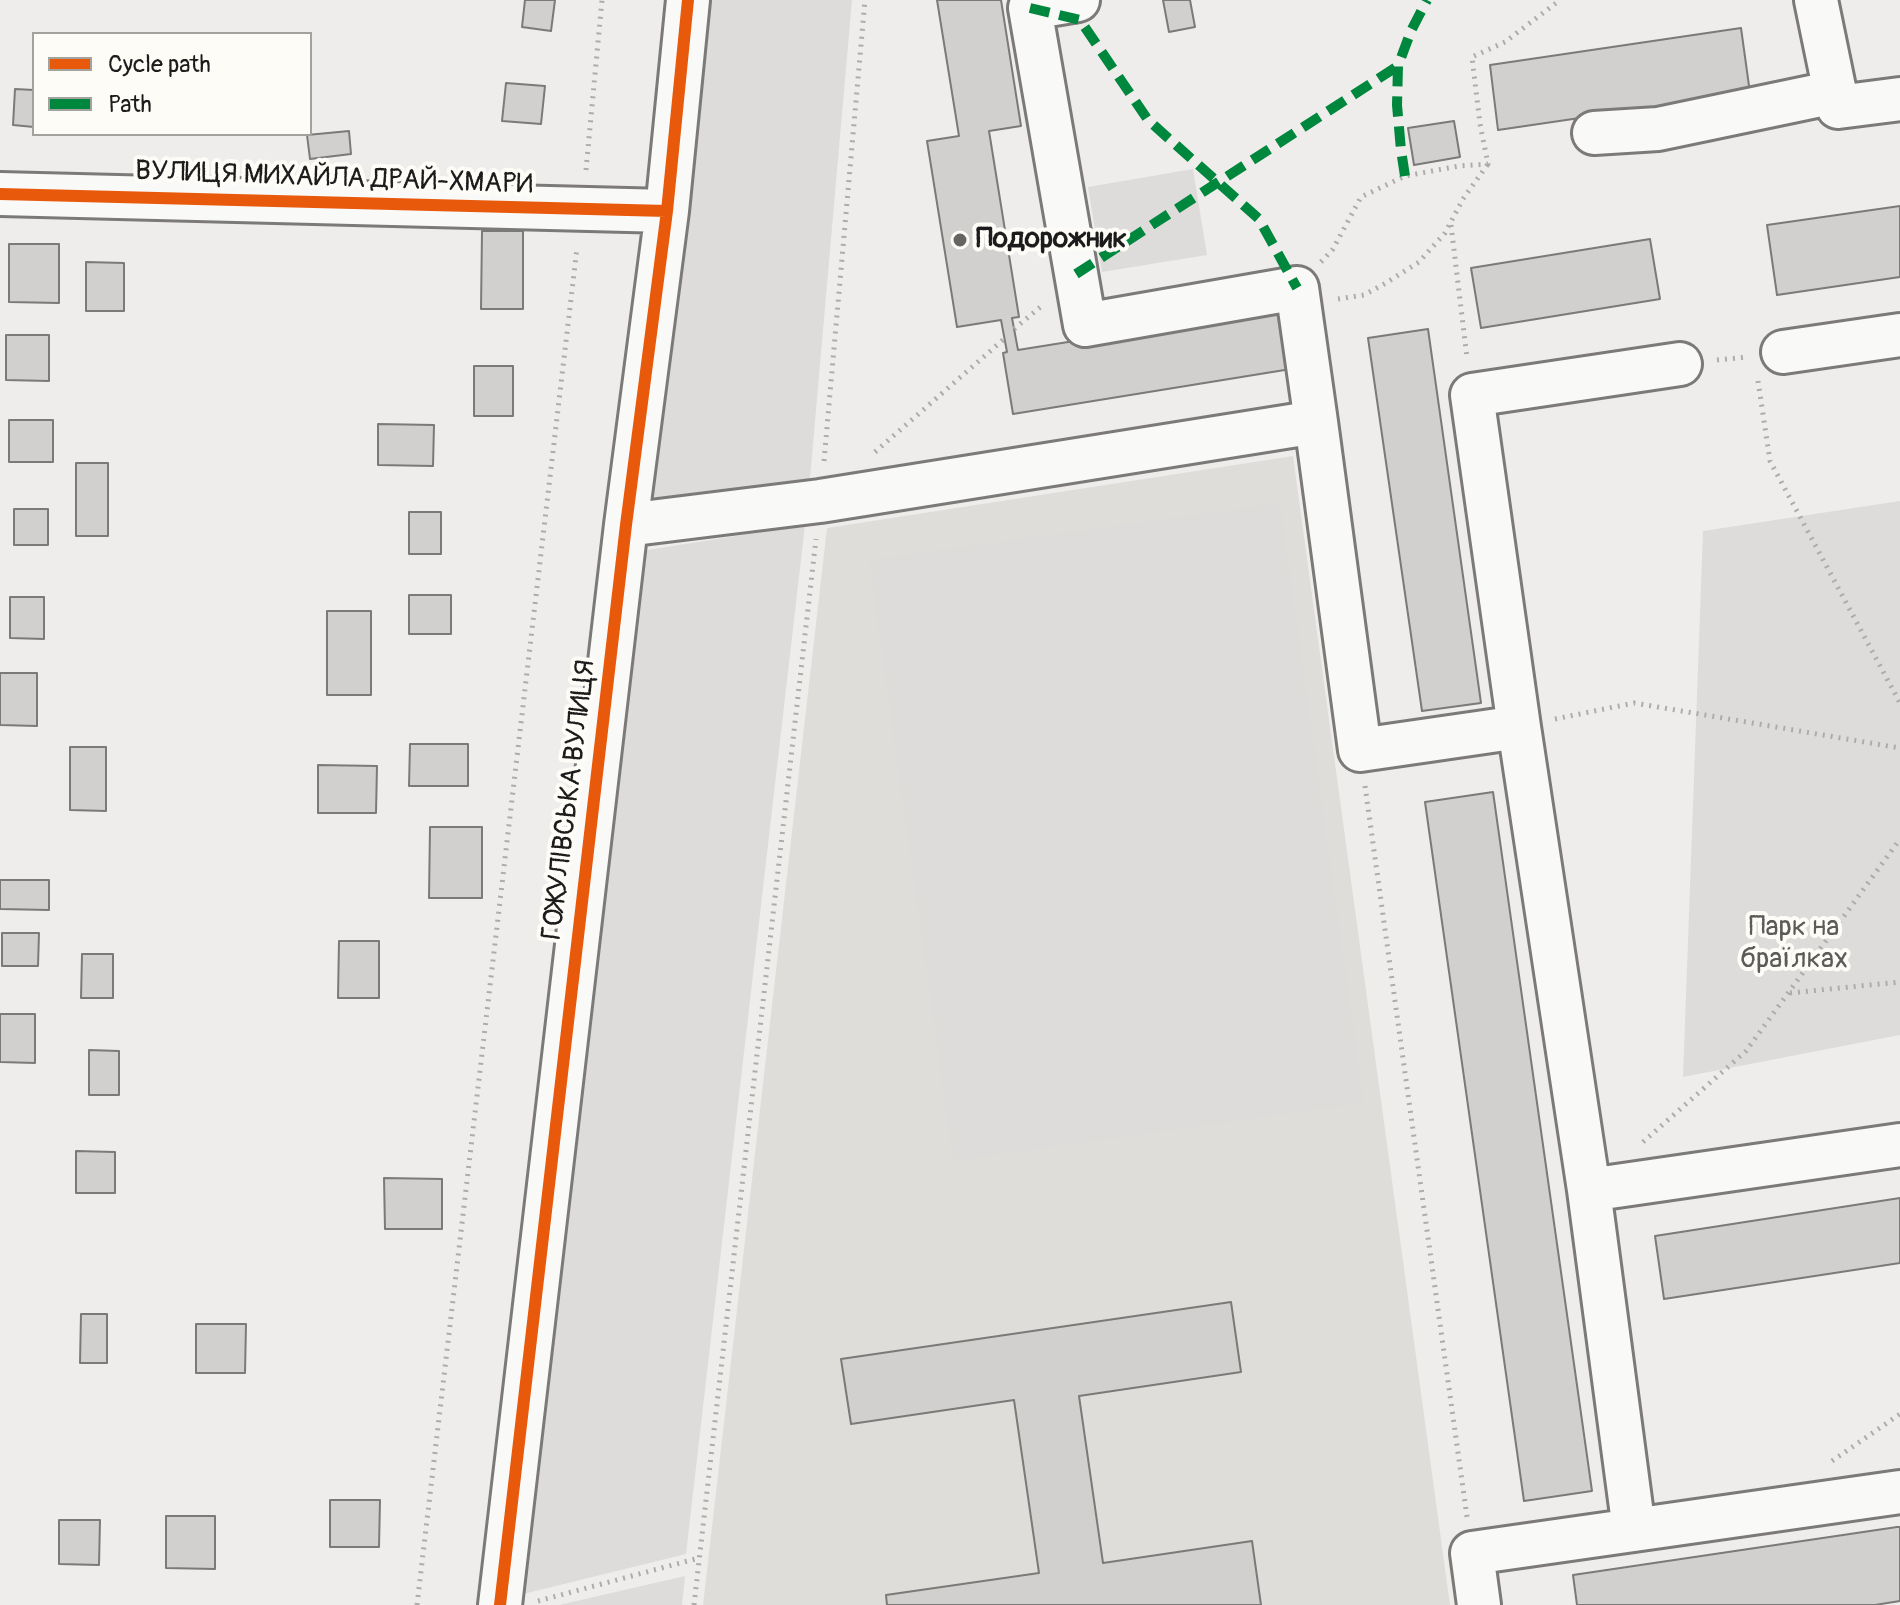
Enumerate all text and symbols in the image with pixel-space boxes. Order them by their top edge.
legend [32,32,312,136]
text: Cycle path [108,50,211,79]
text: Path [108,90,152,119]
street label: ВУЛИЦЯ МИХАЙЛА ДРАЙ-ХМАРИ [134,155,534,203]
place label: Подорожник [976,223,1127,257]
marker: Подорожник [951,231,969,249]
street label: ГОЖУЛІВСЬКА ВУЛИЦЯ [536,658,604,942]
park label: Парк на браїлках [1740,911,1848,977]

